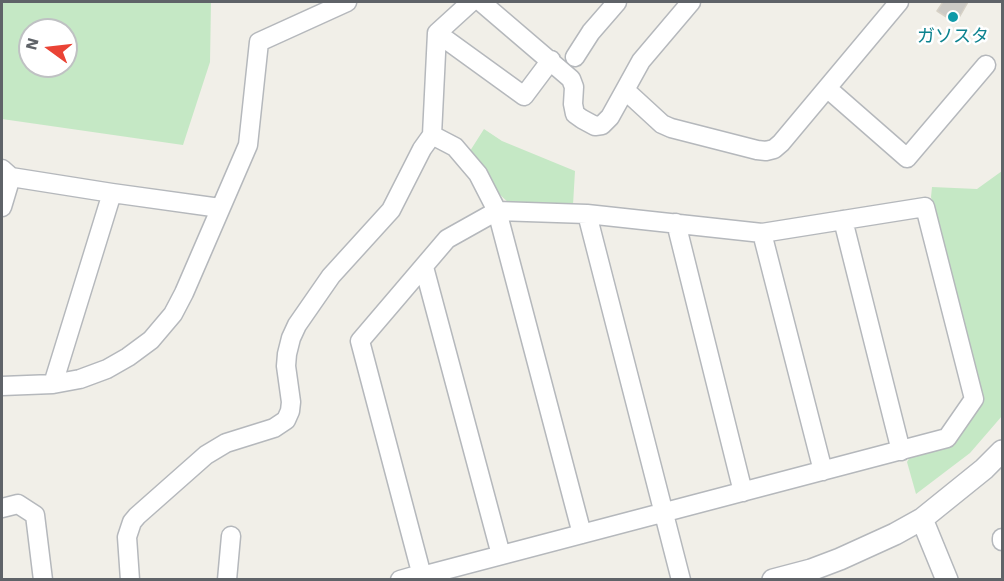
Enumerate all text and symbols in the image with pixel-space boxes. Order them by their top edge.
marker: ガソスタ [946,10,960,24]
north arrow [18,18,78,78]
place label: ガソスタ [917,26,989,48]
text: N [21,36,43,52]

